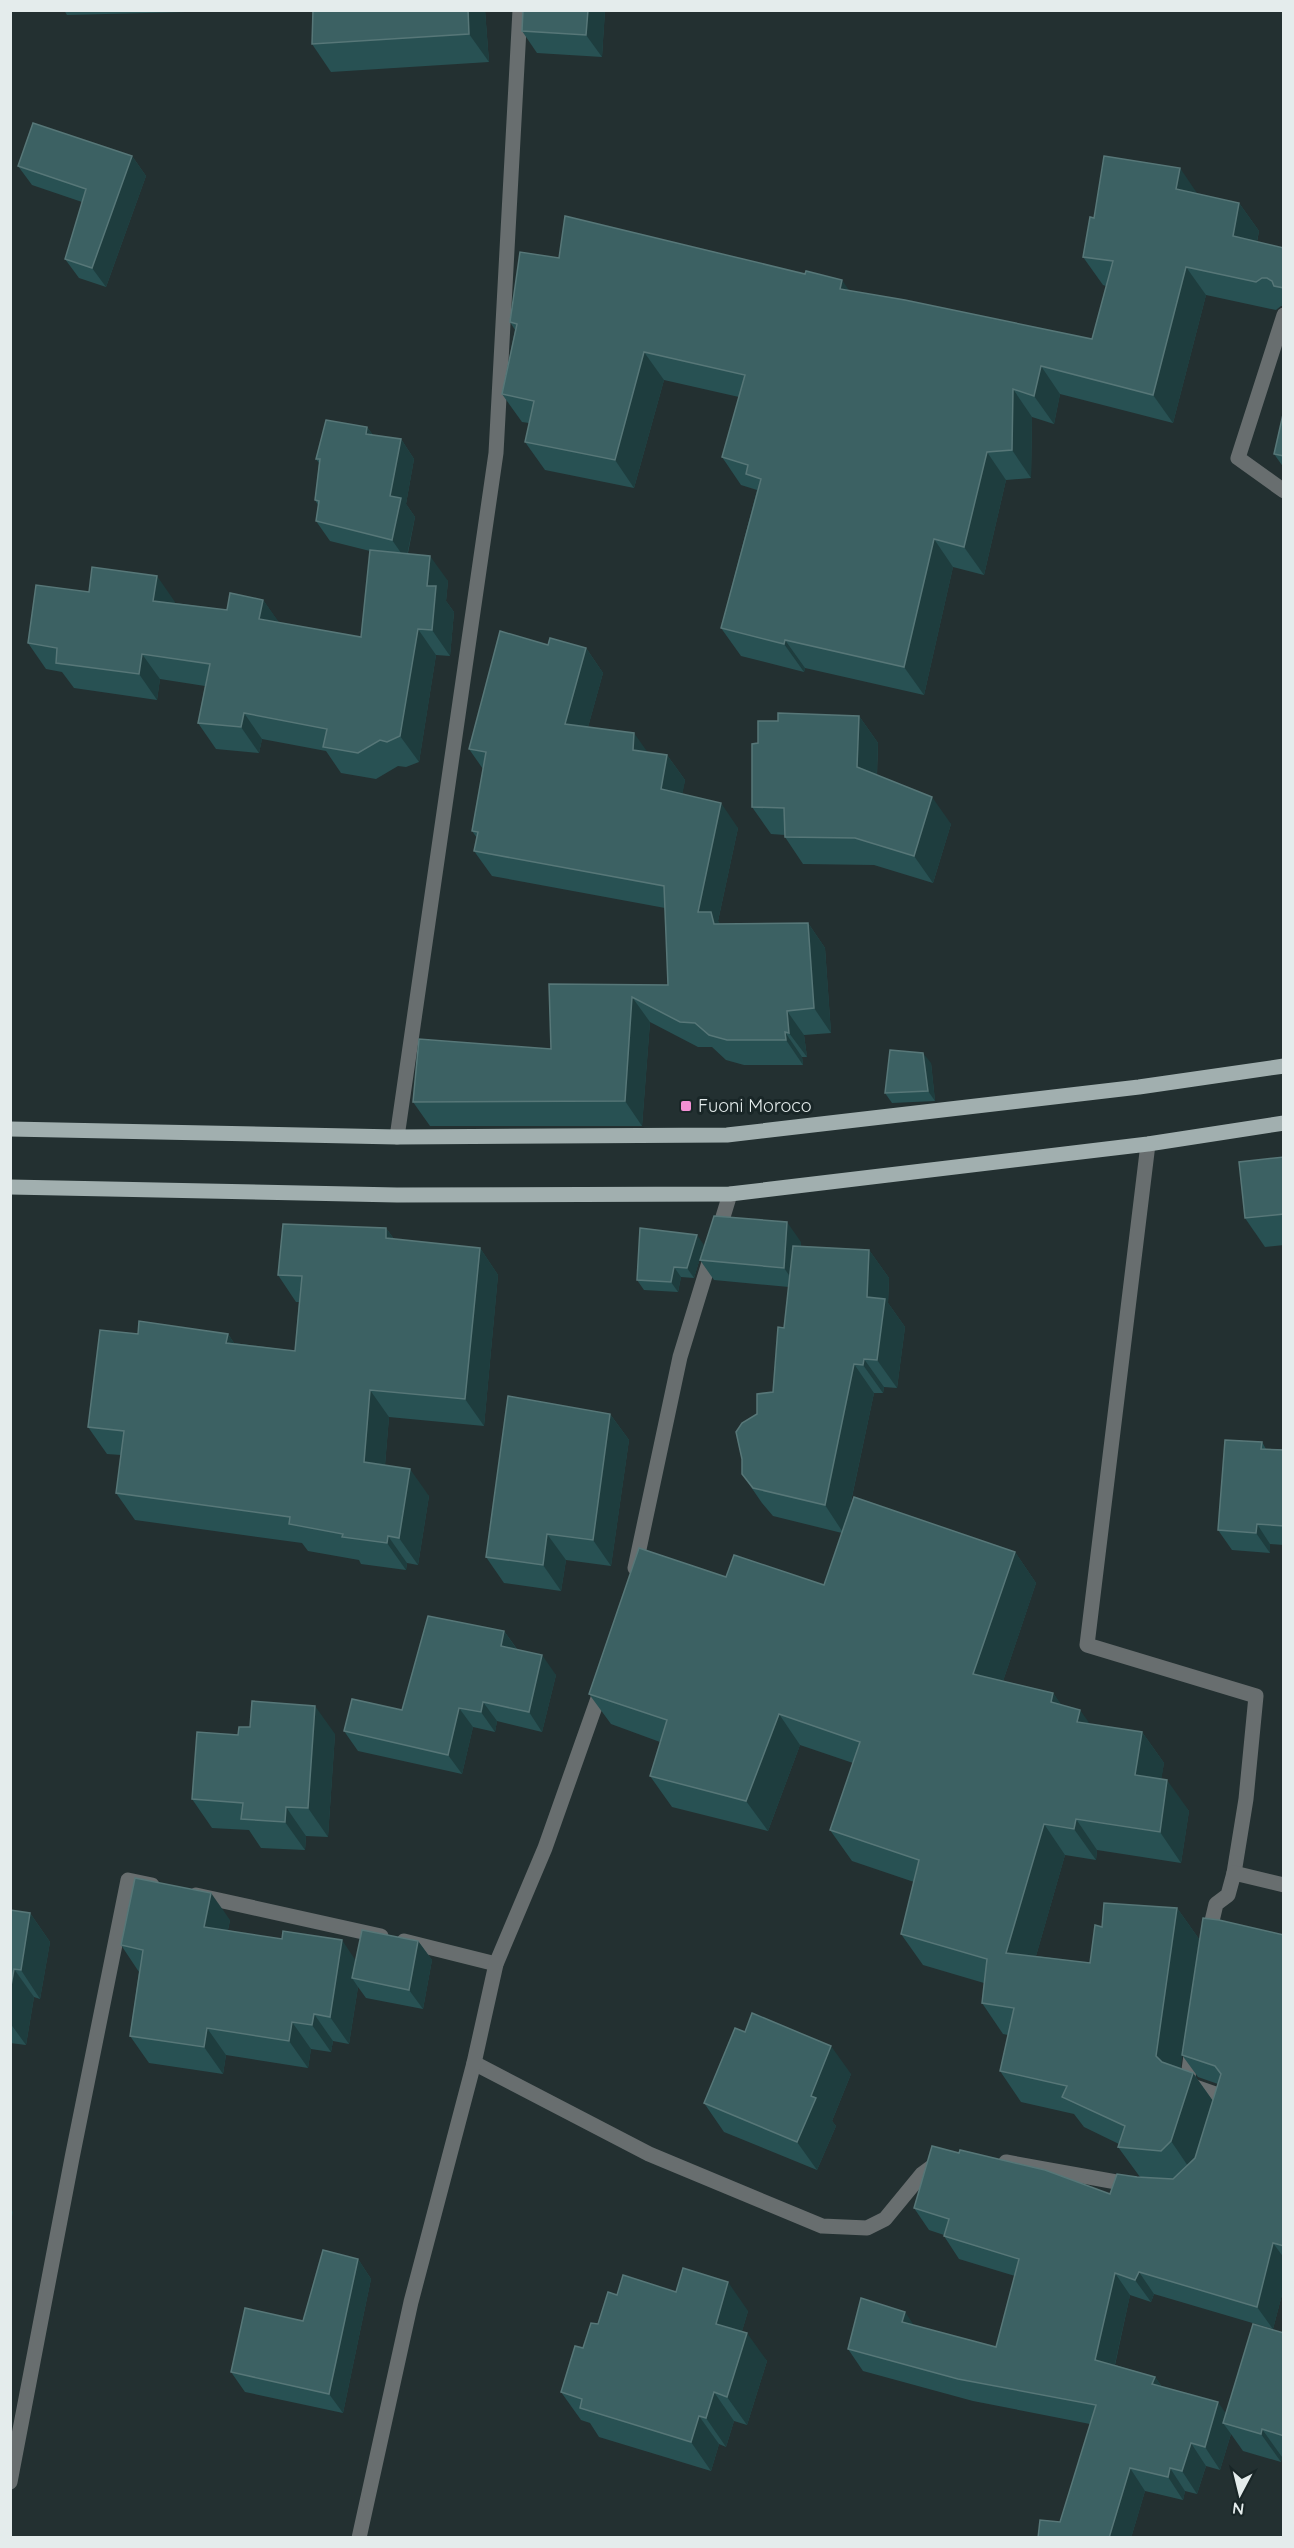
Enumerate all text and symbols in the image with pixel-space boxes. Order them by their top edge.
place label: Fuoni Moroco [698,1094,812,1117]
marker: Fuoni Moroco [679,1099,693,1113]
north arrow [1210,2464,1270,2524]
text: N [1231,2498,1245,2520]

